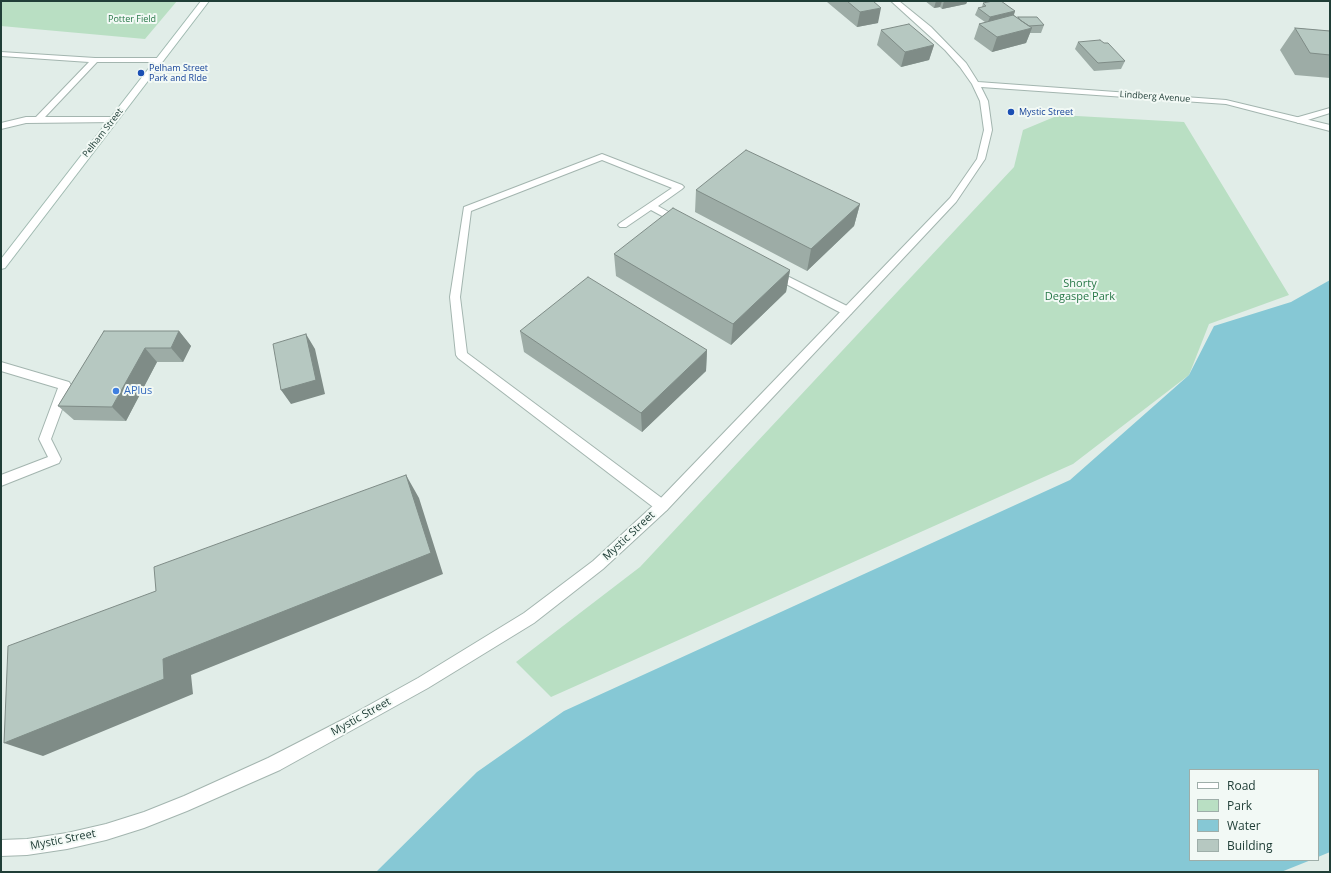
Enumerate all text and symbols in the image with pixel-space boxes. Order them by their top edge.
park label: Potter Field [108,14,156,24]
place label: Pelham Street Park and RIde [149,63,208,84]
marker: Pelham Street Park and RIde [136,68,146,78]
street label: Lindberg Avenue [1119,89,1191,105]
street label: Pelham Street [81,106,125,160]
marker: Mystic Street [1006,107,1016,117]
place label: Mystic Street [1019,107,1073,117]
park label: Shorty Degaspe Park [1045,277,1115,303]
place label: APlus [124,384,152,398]
marker: APlus [111,386,121,396]
street label: Mystic Street [600,509,658,563]
street label: Mystic Street [329,695,393,739]
legend [1189,769,1319,861]
text: Road [1227,777,1256,794]
text: Park [1227,797,1252,814]
text: Water [1227,817,1261,834]
street label: Mystic Street [29,827,97,853]
text: Building [1227,837,1272,854]

